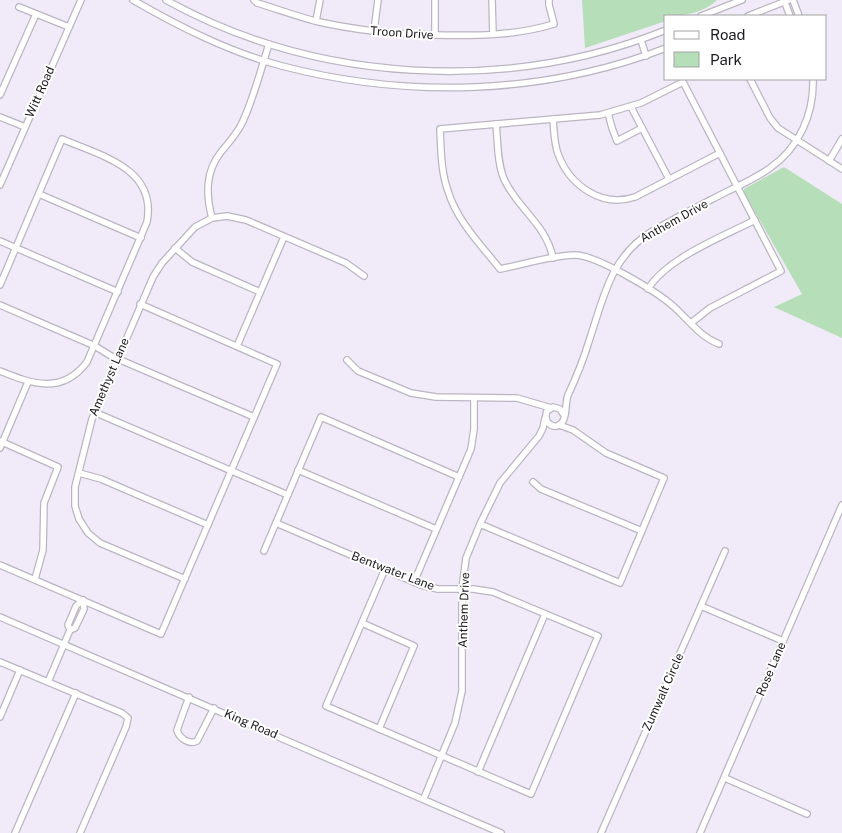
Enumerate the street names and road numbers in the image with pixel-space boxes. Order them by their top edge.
street label: Troon Drive [370,24,434,42]
street label: Witt Road [23,64,57,120]
street label: Anthem Drive [638,196,711,245]
street label: Amethyst Lane [86,336,132,418]
street label: Bentwater Lane [349,549,437,593]
street label: Anthem Drive [456,572,472,648]
street label: Rose Lane [753,640,789,698]
street label: Zumwalt Circle [640,651,687,733]
street label: King Road [222,706,280,742]

